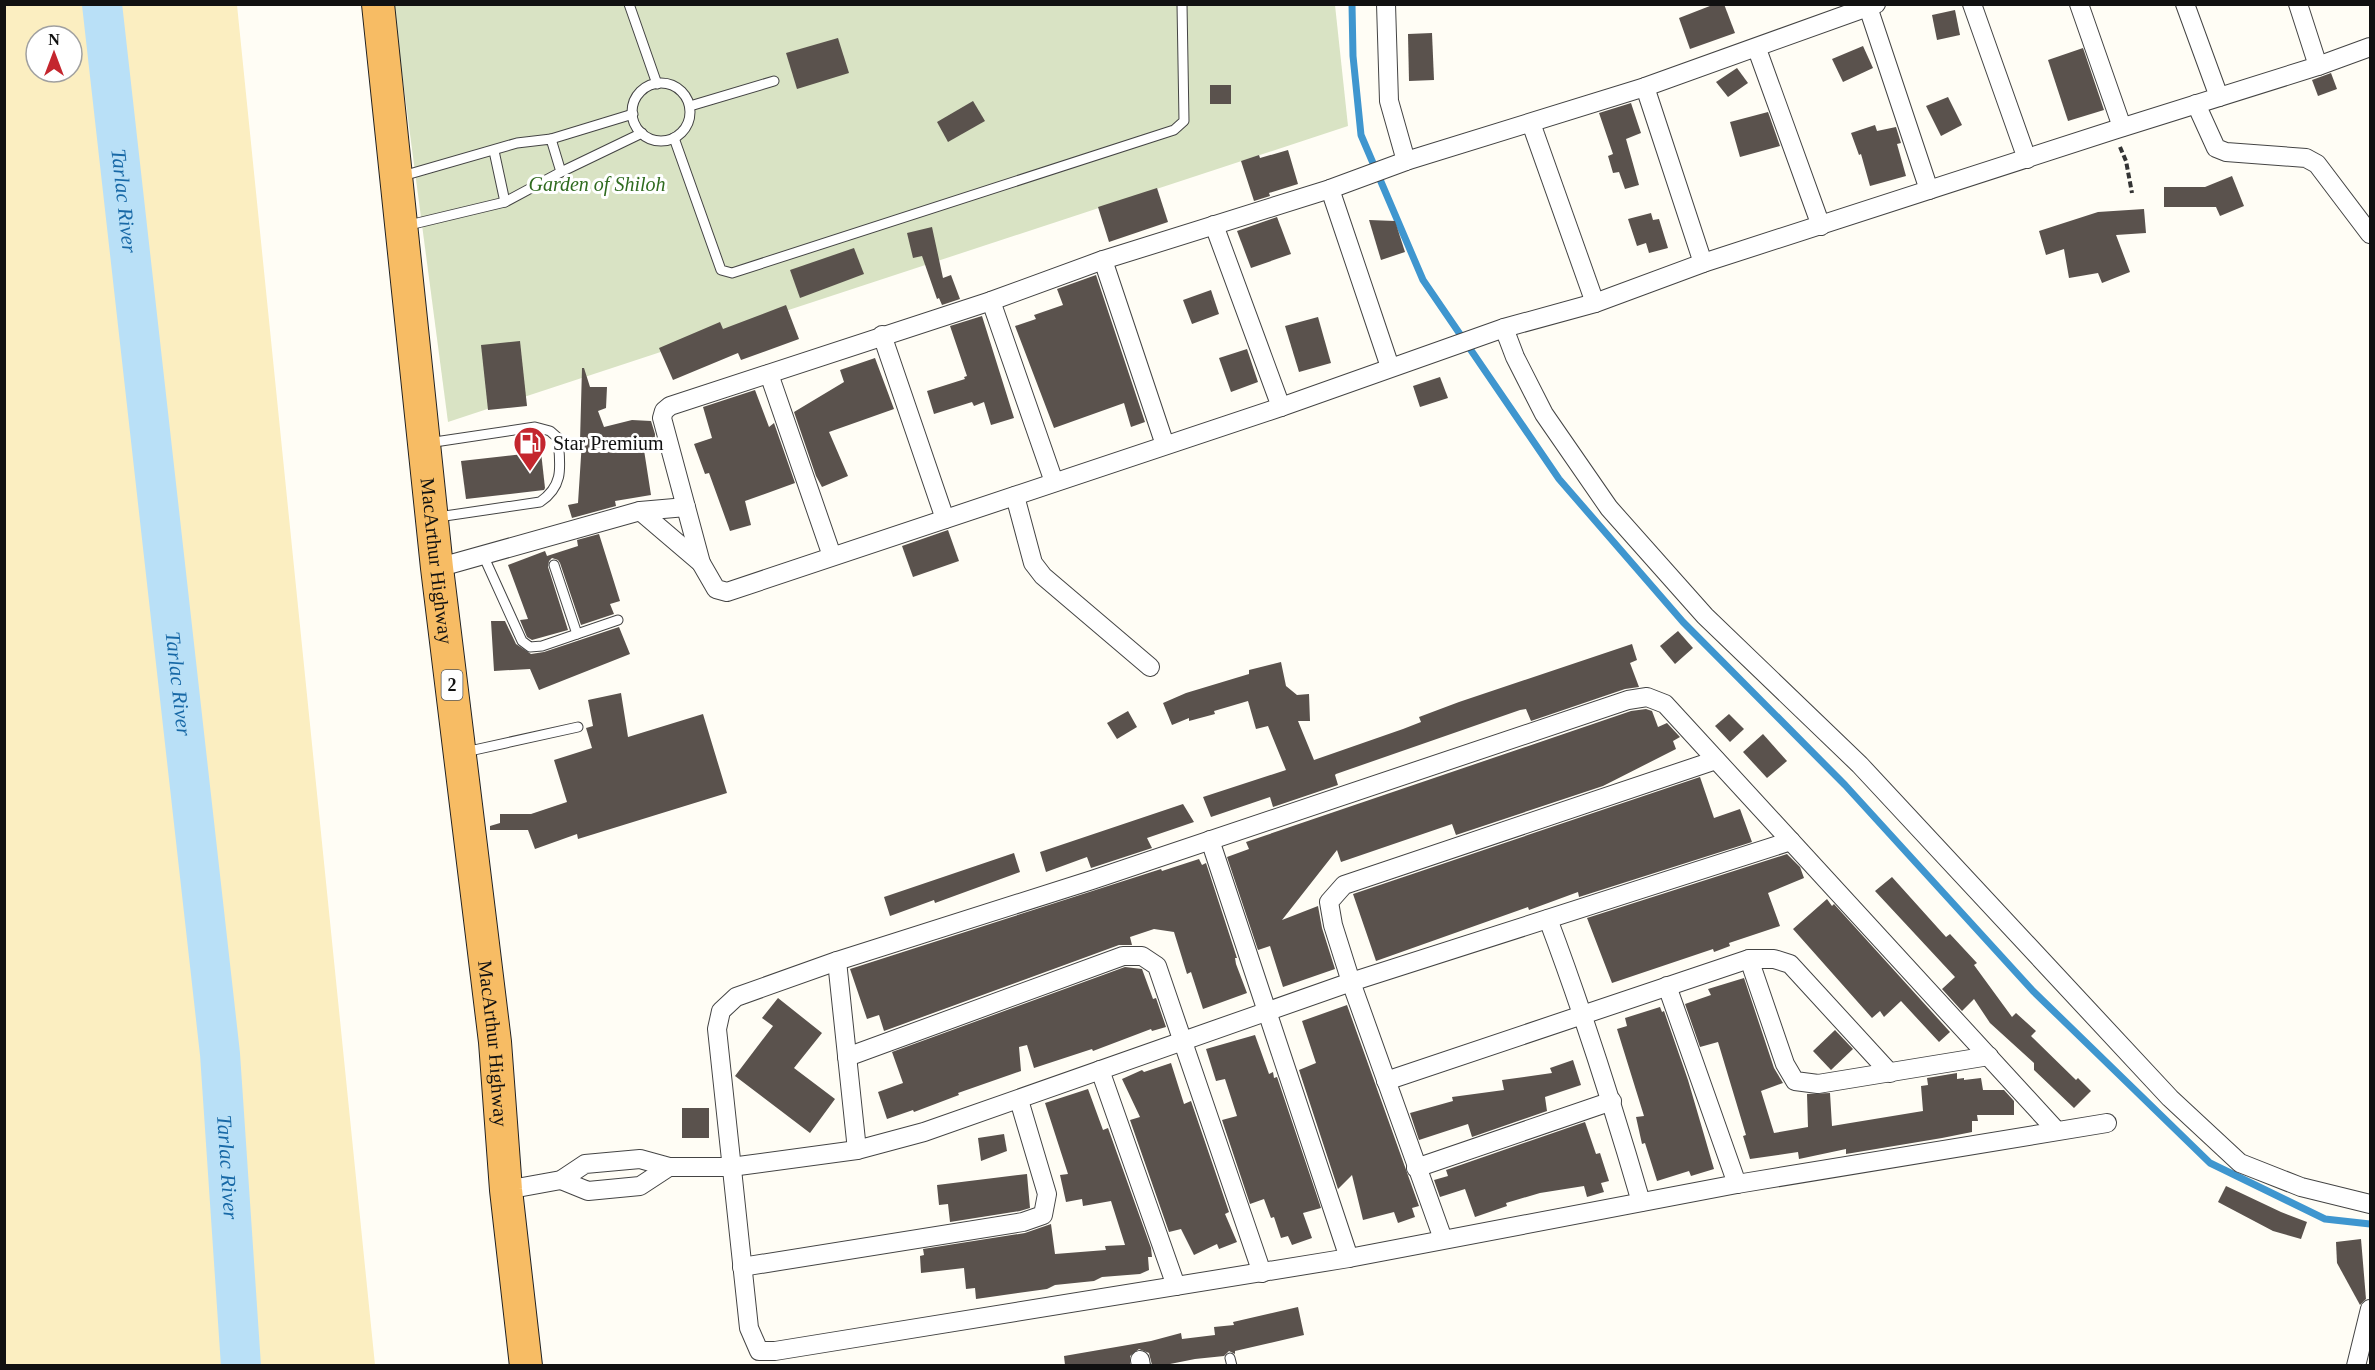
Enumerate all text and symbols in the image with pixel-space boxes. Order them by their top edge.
north arrow [24,24,84,84]
text: N [48,31,60,48]
water label: Tarlac River [106,147,142,255]
park label: Garden of Shiloh [528,173,666,196]
fuel station icon: Star Premium [512,425,548,472]
place label: Star Premium [553,432,664,454]
street label: MacArthur Highway [417,477,457,645]
water label: Tarlac River [161,630,196,738]
road number: 2 [442,670,462,700]
street label: MacArthur Highway [474,959,512,1128]
water label: Tarlac River [212,1114,243,1221]

